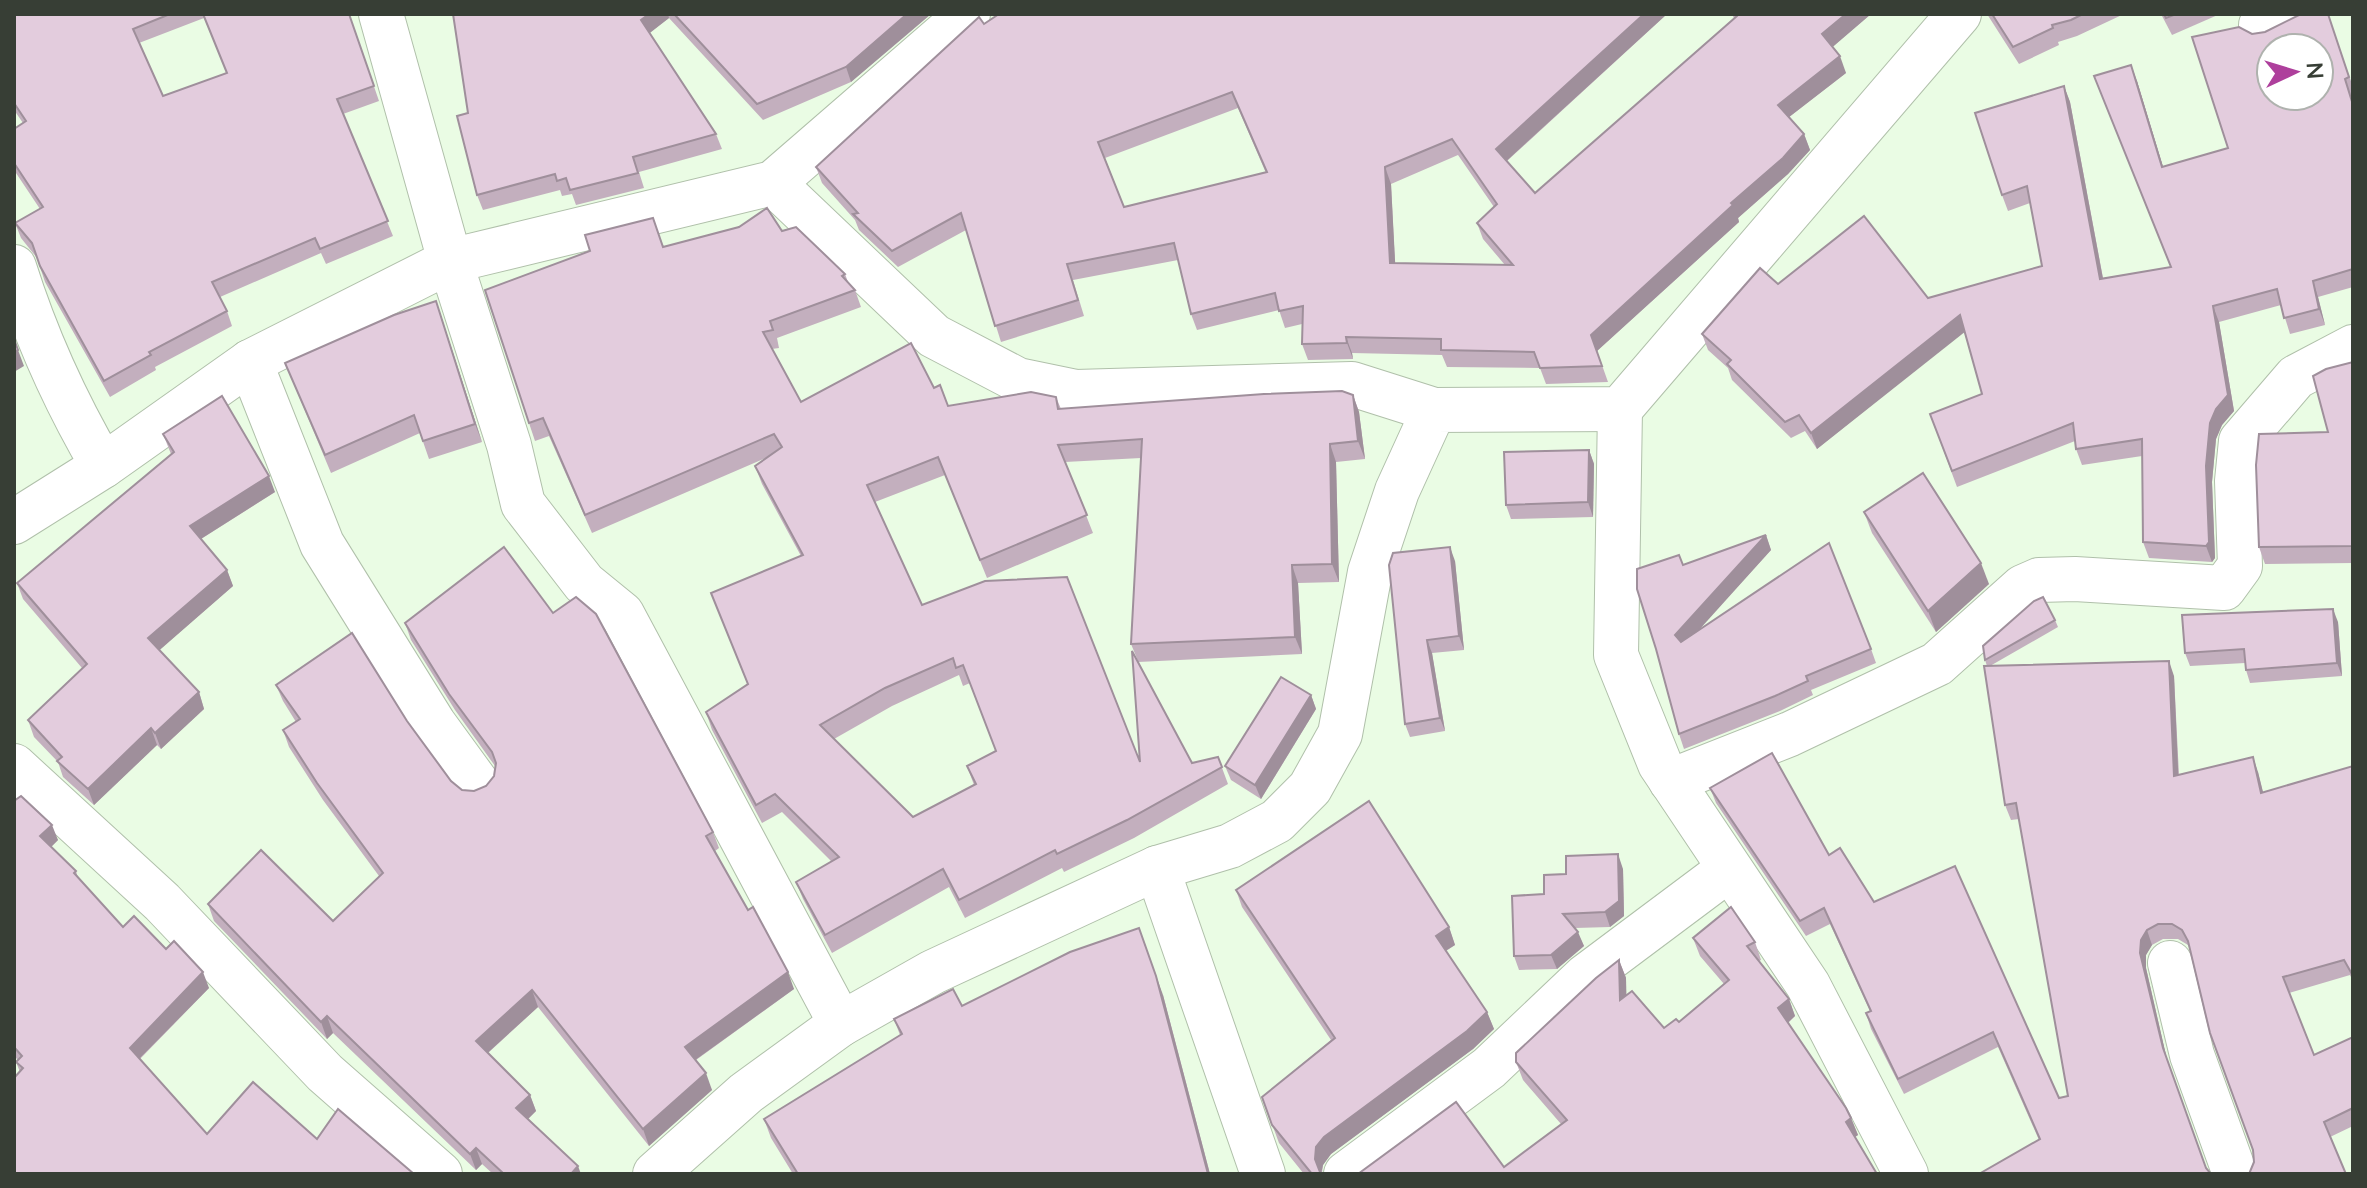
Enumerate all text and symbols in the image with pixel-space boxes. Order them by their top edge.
north arrow [2255,32,2335,112]
text: N [2301,61,2330,80]

